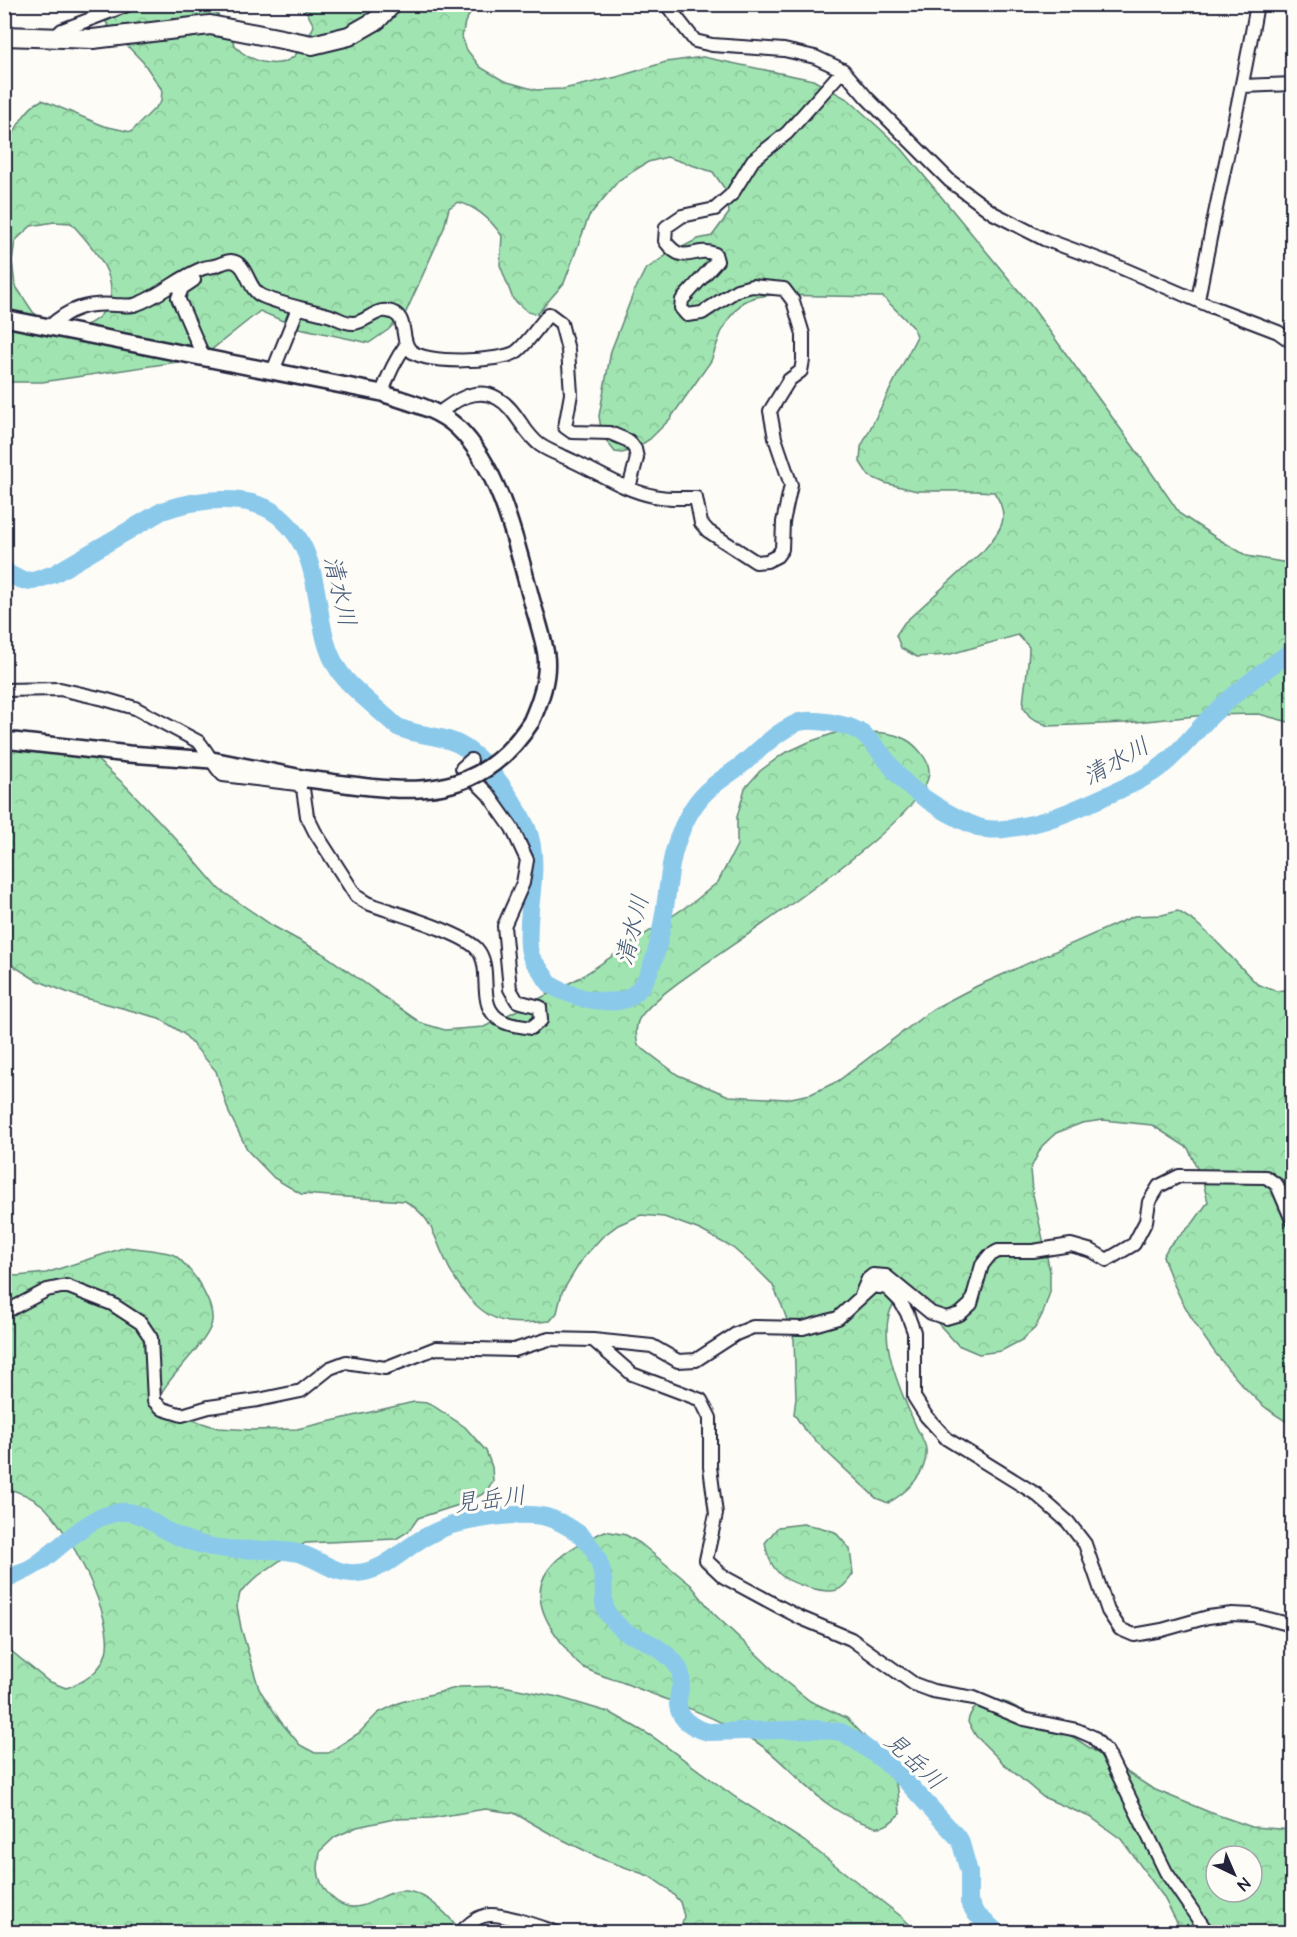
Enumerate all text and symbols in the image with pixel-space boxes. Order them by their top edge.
water label: 清水川 [314,552,364,630]
water label: 清水川 [1077,730,1156,794]
water label: 清水川 [608,891,658,969]
water label: 見岳川 [452,1479,528,1521]
water label: 見岳川 [876,1725,952,1799]
north arrow [1204,1844,1264,1904]
text: N [1232,1873,1255,1895]

